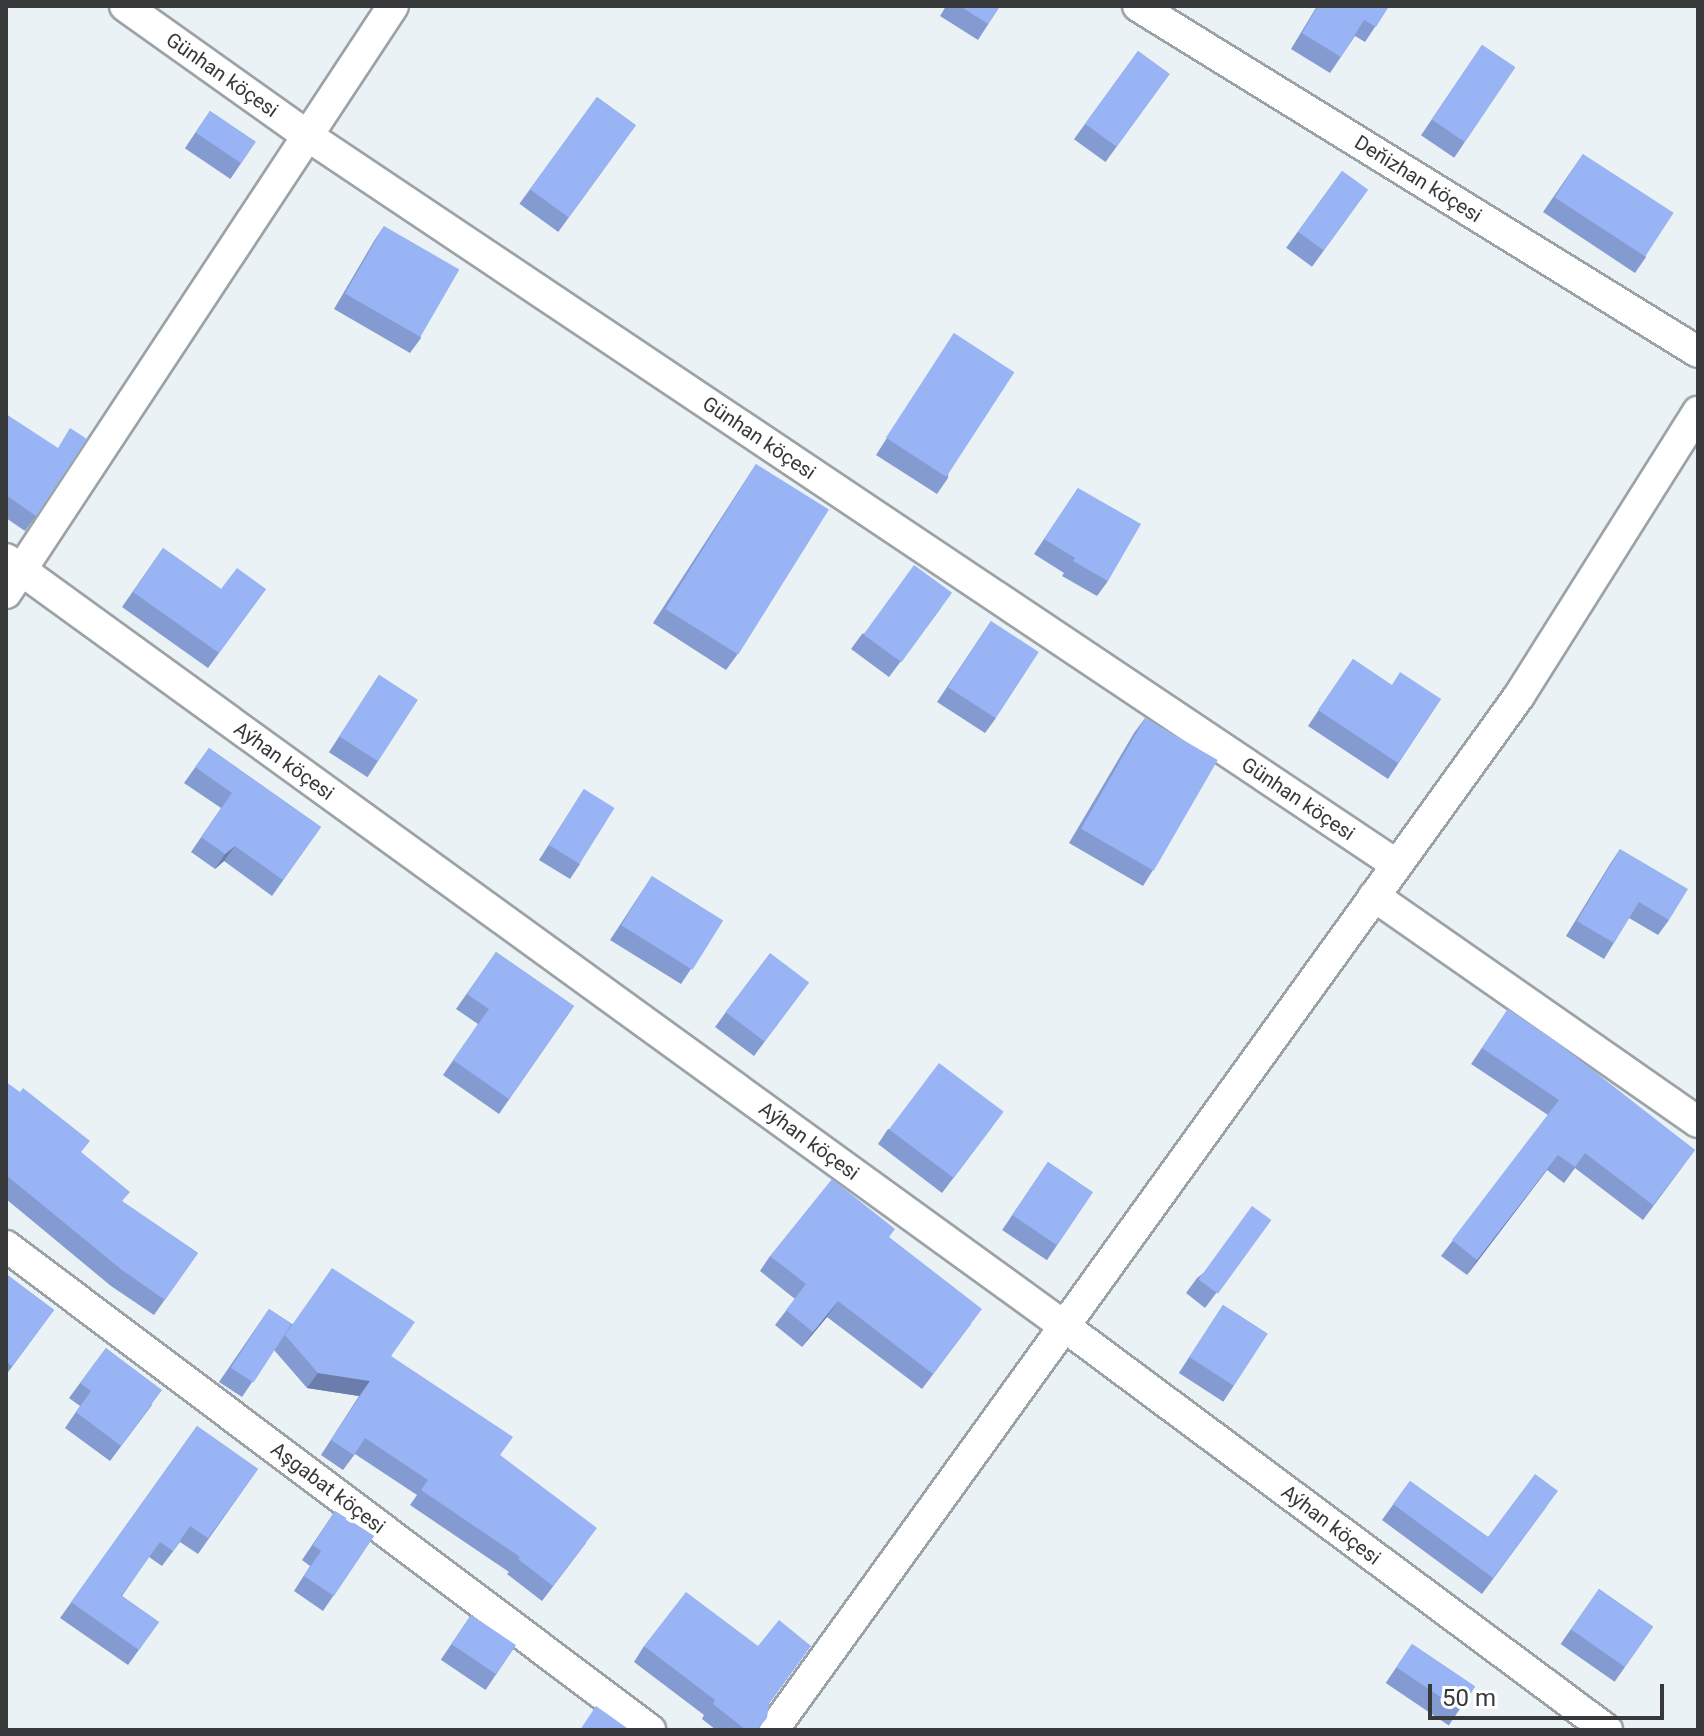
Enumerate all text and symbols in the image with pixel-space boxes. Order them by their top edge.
street label: Günhan köçesi [161,27,283,123]
street label: Deňizhan köçesi [1350,130,1486,228]
street label: Günhan köçesi [698,391,820,485]
street label: Aýhan köçesi [229,717,339,805]
street label: Günhan köçesi [1237,752,1359,846]
street label: Aýhan köçesi [754,1097,864,1185]
street label: Aşgabat köçesi [266,1437,390,1539]
street label: Aýhan köçesi [1277,1480,1385,1570]
scale bar [1432,1668,1668,1718]
text: 50 m [1442,1684,1496,1712]

